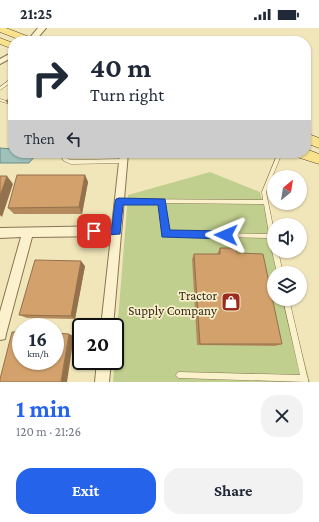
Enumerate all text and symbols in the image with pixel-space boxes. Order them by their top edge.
text: 21:25 [20,6,52,22]
icon: right [24,52,76,104]
text: 40 m [90,52,151,83]
text: Turn right [90,85,164,105]
icon: left [63,128,85,150]
text: Then [24,131,55,147]
north arrow [267,170,307,210]
map controls [267,170,307,306]
pin [77,214,111,248]
position arrow [205,214,247,256]
button: sound [267,218,307,258]
icon: arrive [83,220,105,242]
button: layers [267,266,307,306]
place label: Tractor Supply Company [128,288,218,318]
shop icon: Tractor Supply Company [220,291,242,313]
speed limit sign: 20 [72,318,124,370]
text: 16 [29,328,47,350]
text: km/h [27,348,49,359]
text: 1 min [16,395,71,422]
button: close [261,395,303,437]
text: 120 m · 21:26 [16,424,81,439]
button: Exit [16,468,156,514]
button: Share [164,468,303,514]

